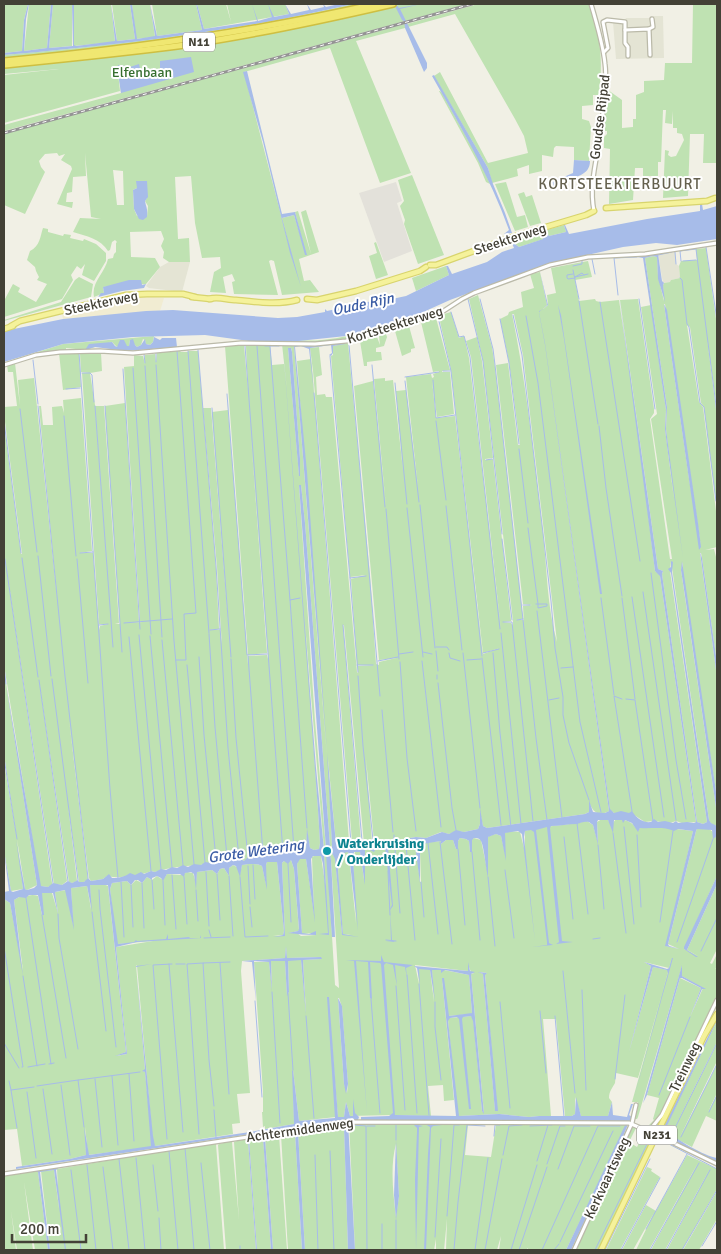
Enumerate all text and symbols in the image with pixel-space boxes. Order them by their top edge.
road number: N11 [183,32,215,52]
park label: Elfenbaan [112,64,172,81]
street label: Goudse Rijpad [586,74,614,160]
district label: KORTSTEEKTERBUURT [538,175,702,193]
street label: Steekterweg [472,219,548,259]
street label: Steekterweg [62,287,140,319]
water label: Oude Rijn [331,289,396,319]
street label: Kortsteekterweg [345,302,445,348]
water label: Grote Wetering [207,835,306,867]
place label: Waterkruising / Onderlijder [337,835,425,868]
marker: Waterkruising / Onderlijder [321,845,333,857]
street label: Treinweg [666,1039,704,1095]
street label: Achtermiddenweg [245,1114,355,1146]
road number: N231 [637,1126,677,1144]
street label: Kerkvaartsweg [581,1134,633,1222]
scale bar [12,1212,86,1244]
text: 200 m [20,1220,60,1238]

